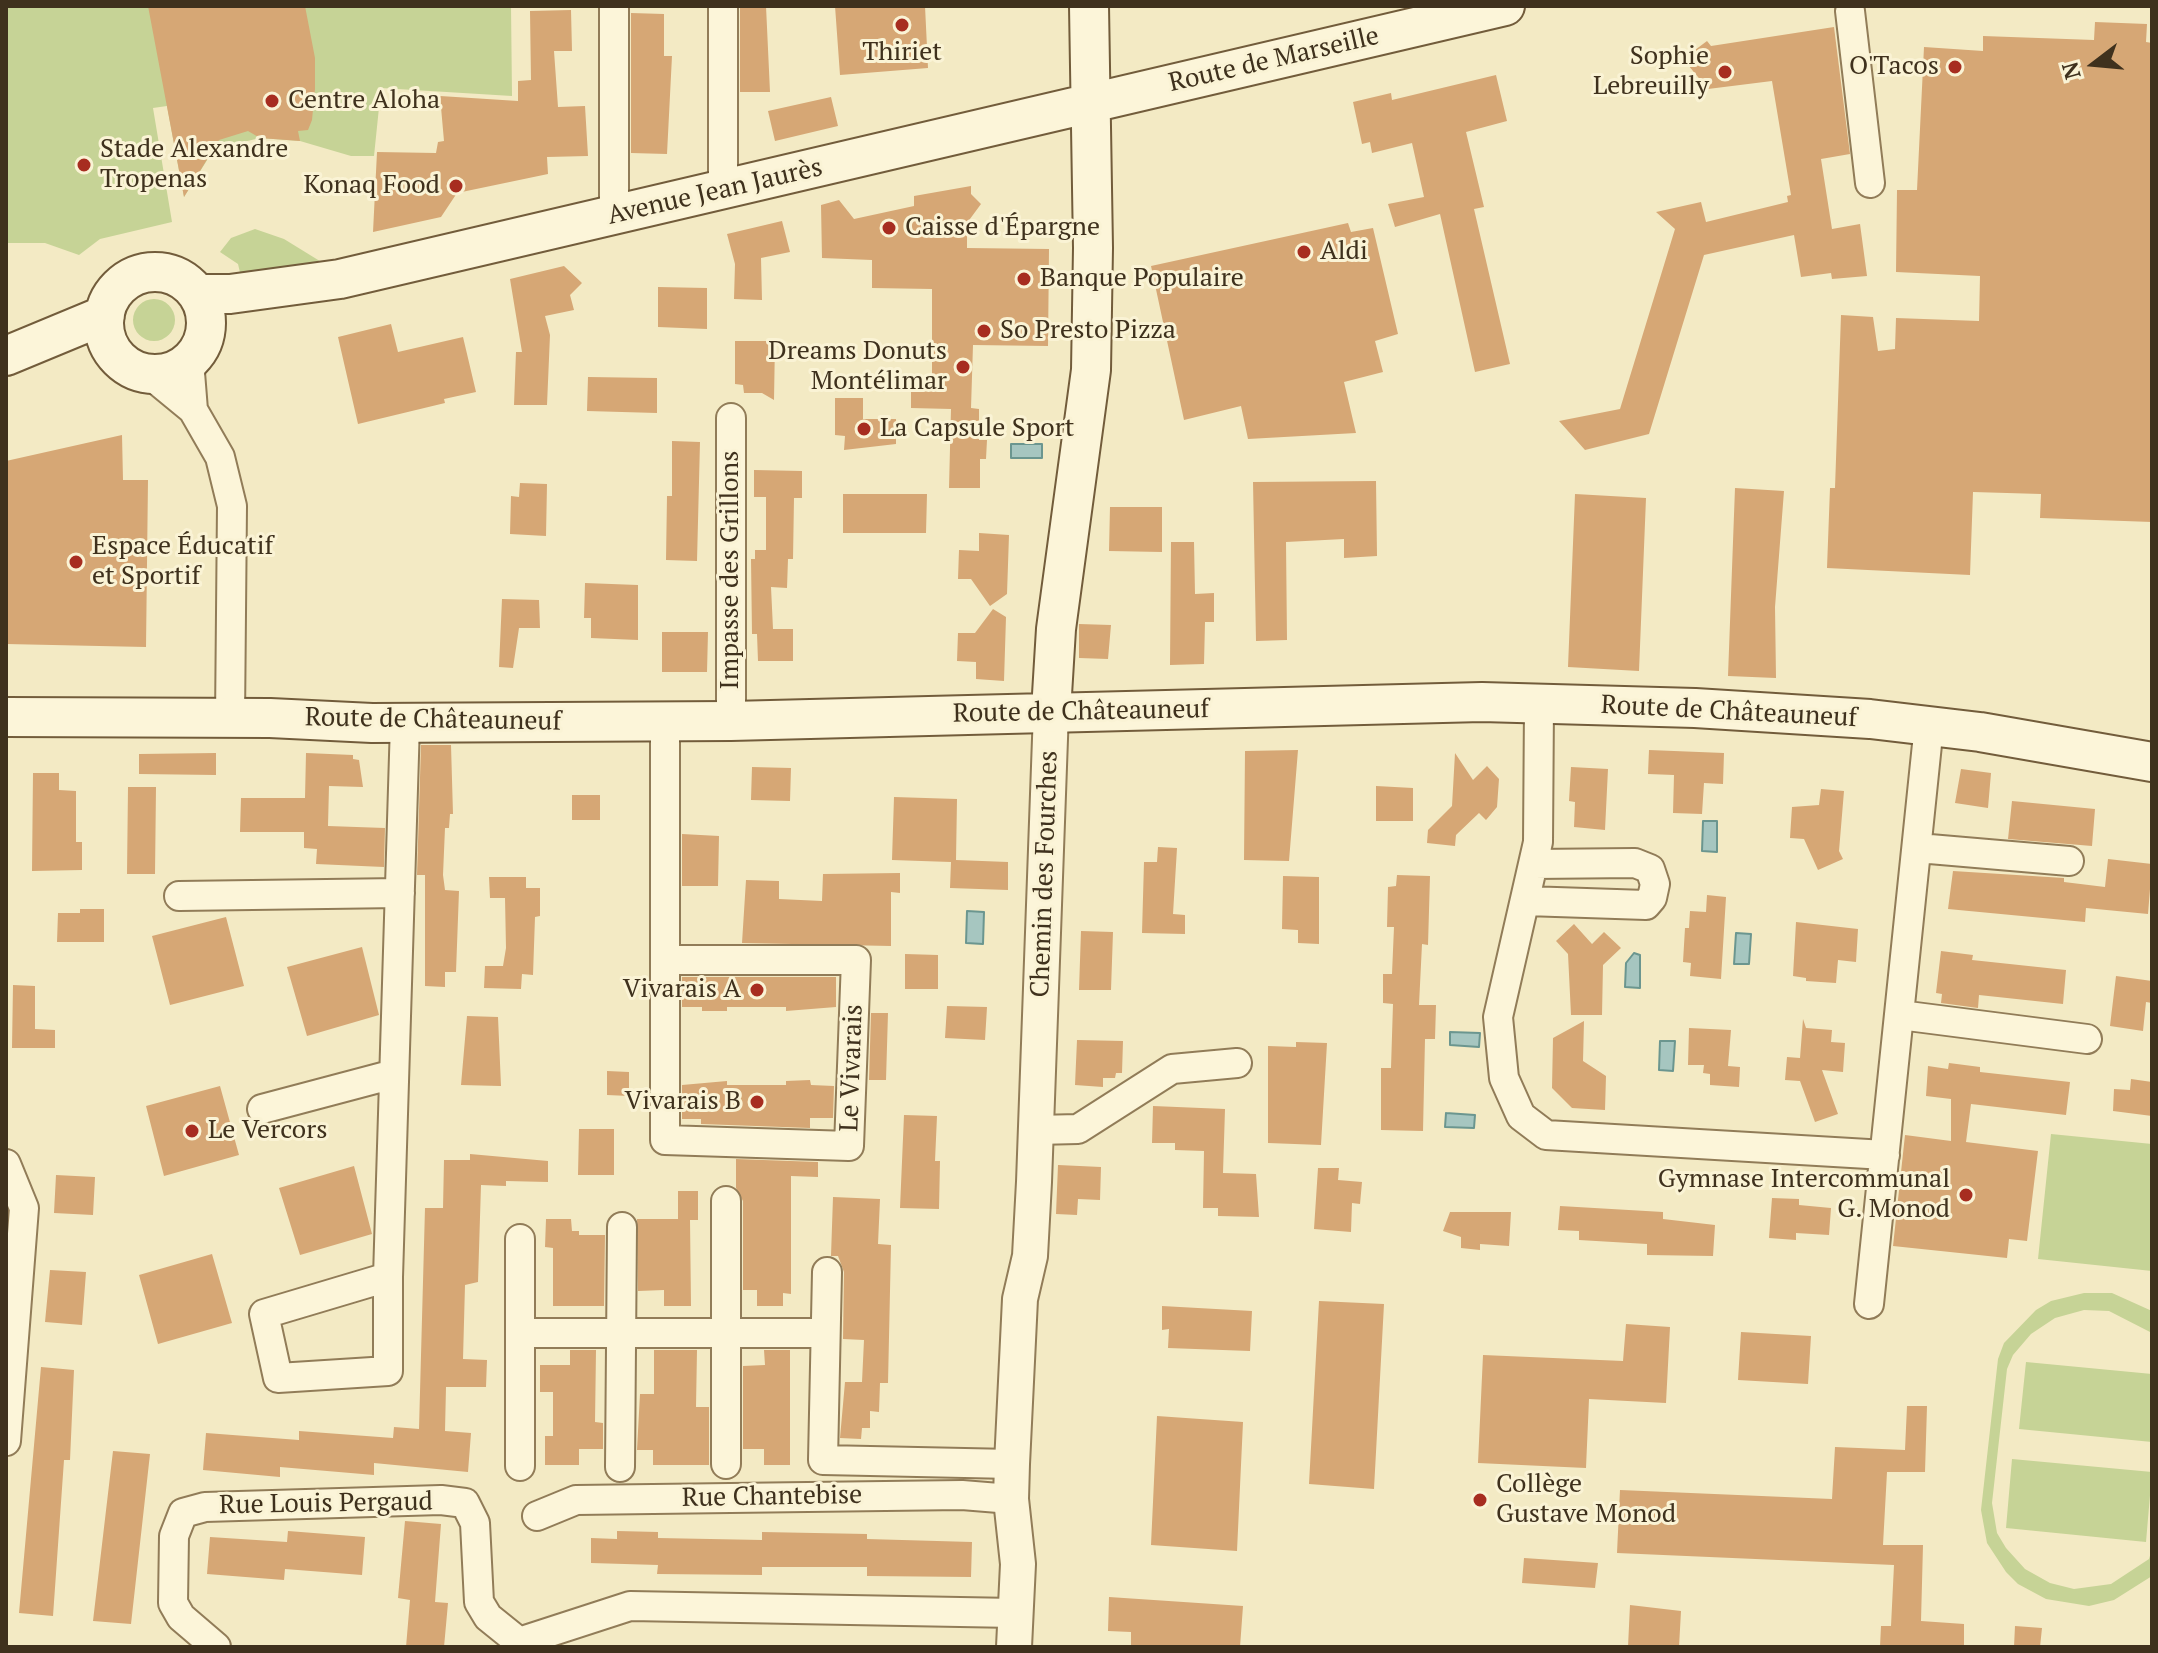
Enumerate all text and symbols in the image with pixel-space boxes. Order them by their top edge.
marker: Thiriet [893,16,911,34]
street label: Route de Marseille [1166,21,1382,99]
north arrow [2054,24,2134,104]
place label: Thiriet [862,37,942,69]
place label: Sophie Lebreuilly [1593,41,1709,102]
place label: O'Tacos [1849,51,1939,83]
marker: O'Tacos [1946,58,1964,76]
text: N [2054,59,2087,83]
marker: Sophie Lebreuilly [1716,63,1734,81]
place label: Centre Aloha [288,85,440,117]
marker: Centre Aloha [263,92,281,110]
place label: Stade Alexandre Tropenas [100,134,288,196]
street label: Avenue Jean Jaurès [605,152,825,232]
marker: Stade Alexandre Tropenas [75,156,93,174]
place label: Konaq Food [304,170,440,202]
marker: Konaq Food [447,177,465,195]
place label: Caisse d'Épargne [905,212,1100,244]
marker: Caisse d'Épargne [880,219,898,237]
place label: Aldi [1320,236,1368,268]
marker: Aldi [1295,243,1313,261]
place label: Banque Populaire [1040,263,1244,295]
marker: Banque Populaire [1015,270,1033,288]
place label: So Presto Pizza [1000,315,1176,347]
marker: So Presto Pizza [975,322,993,340]
place label: Dreams Donuts Montélimar [768,336,947,398]
marker: Dreams Donuts Montélimar [954,358,972,376]
place label: La Capsule Sport [880,413,1074,445]
marker: La Capsule Sport [855,420,873,438]
street label: Impasse des Grillons [715,451,747,689]
place label: Espace Éducatif et Sportif [92,531,273,592]
marker: Espace Éducatif et Sportif [67,553,85,571]
street label: Route de Châteauneuf [1600,690,1858,734]
street label: Route de Châteauneuf [953,694,1209,730]
street label: Route de Châteauneuf [305,702,561,738]
street label: Chemin des Fourches [1025,750,1065,998]
place label: Vivarais A [623,974,741,1006]
marker: Vivarais A [748,981,766,999]
street label: Le Vivarais [834,1004,870,1132]
place label: Vivarais B [625,1086,741,1118]
marker: Vivarais B [748,1093,766,1111]
place label: Le Vercors [208,1115,327,1147]
marker: Le Vercors [183,1122,201,1140]
place label: Gymnase Intercommunal G. Monod [1658,1164,1950,1226]
marker: Gymnase Intercommunal G. Monod [1957,1186,1975,1204]
place label: Collège Gustave Monod [1496,1469,1676,1530]
street label: Rue Chantebise [681,1480,863,1514]
street label: Rue Louis Pergaud [219,1487,433,1521]
marker: Collège Gustave Monod [1471,1491,1489,1509]

